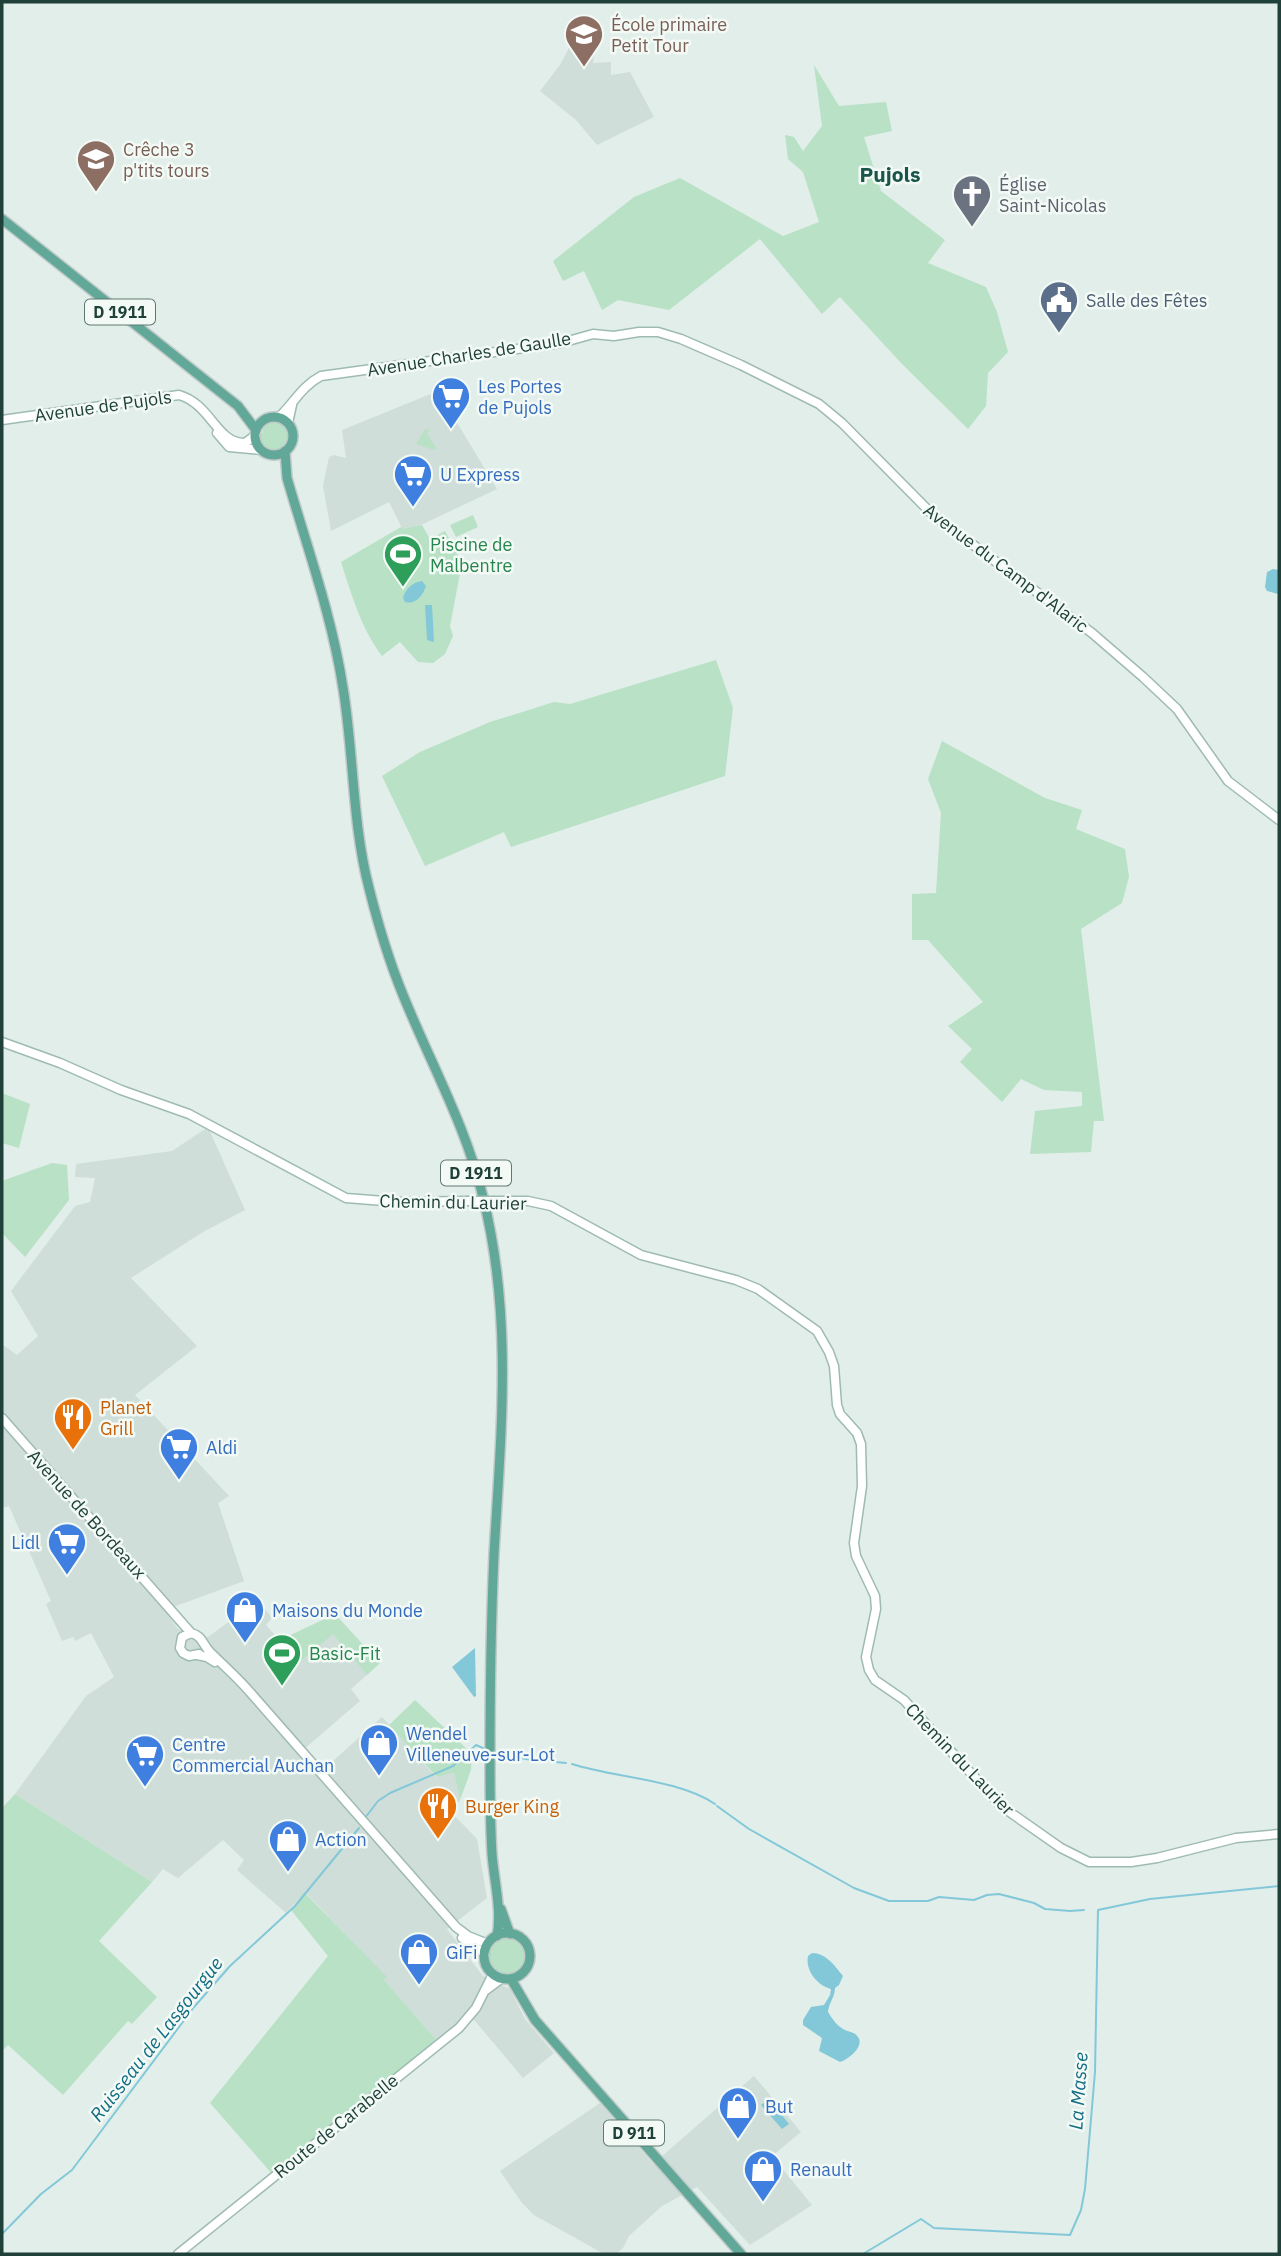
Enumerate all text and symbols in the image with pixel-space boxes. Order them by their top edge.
school or university icon: École primaire Petit Tour [563,13,605,68]
place label: École primaire Petit Tour [611,13,727,57]
school or university icon: Crêche 3 p'tits tours [75,138,117,193]
place label: Crêche 3 p'tits tours [123,138,210,182]
district label: Pujols [859,160,921,188]
church icon: Église Saint-Nicolas [951,173,993,228]
place label: Église Saint-Nicolas [999,173,1106,217]
public building icon: Salle des Fêtes [1038,279,1080,334]
place label: Salle des Fêtes [1086,289,1208,312]
road number: D 1911 [85,300,155,324]
street label: Avenue Charles de Gaulle [365,326,573,381]
supermarket icon: Les Portes de Pujols [430,375,472,430]
place label: Les Portes de Pujols [478,375,562,419]
street label: Avenue de Pujols [33,385,173,427]
supermarket icon: U Express [392,453,434,508]
place label: U Express [440,463,520,486]
street label: Avenue du Camp d'Alaric [919,498,1093,638]
sports icon: Piscine de Malbentre [382,533,424,588]
place label: Piscine de Malbentre [430,533,513,577]
road number: D 1911 [441,1161,511,1186]
street label: Chemin du Laurier [379,1189,527,1215]
restaurant icon: Planet Grill [52,1396,94,1451]
place label: Planet Grill [100,1396,152,1440]
supermarket icon: Aldi [158,1426,200,1481]
place label: Aldi [206,1436,237,1459]
street label: Avenue de Bordeaux [23,1444,151,1584]
supermarket icon: Lidl [46,1521,88,1576]
place label: Lidl [11,1531,40,1554]
shop icon: Maisons du Monde [224,1589,266,1644]
place label: Maisons du Monde [272,1599,423,1622]
sports icon: Basic-Fit [261,1632,303,1687]
place label: Basic-Fit [309,1642,381,1665]
street label: Chemin du Laurier [901,1698,1020,1820]
shop icon: Wendel Villeneuve-sur-Lot [358,1722,400,1777]
place label: Wendel Villeneuve-sur-Lot [406,1722,555,1766]
supermarket icon: Centre Commercial Auchan [124,1733,166,1788]
place label: Centre Commercial Auchan [172,1733,334,1777]
restaurant icon: Burger King [417,1785,459,1840]
place label: Burger King [465,1795,559,1818]
shop icon: Action [267,1818,309,1873]
place label: Action [315,1828,367,1851]
shop icon: GiFi [398,1931,440,1986]
place label: GiFi [446,1941,478,1964]
water label: Ruisseau de Lasgourgue [84,1952,228,2126]
water label: La Masse [1063,2051,1093,2131]
street label: Route de Carabelle [269,2069,403,2183]
shop icon: But [717,2085,759,2140]
place label: But [765,2095,793,2118]
road number: D 911 [604,2120,664,2146]
shop icon: Renault [742,2148,784,2203]
place label: Renault [790,2158,852,2181]

